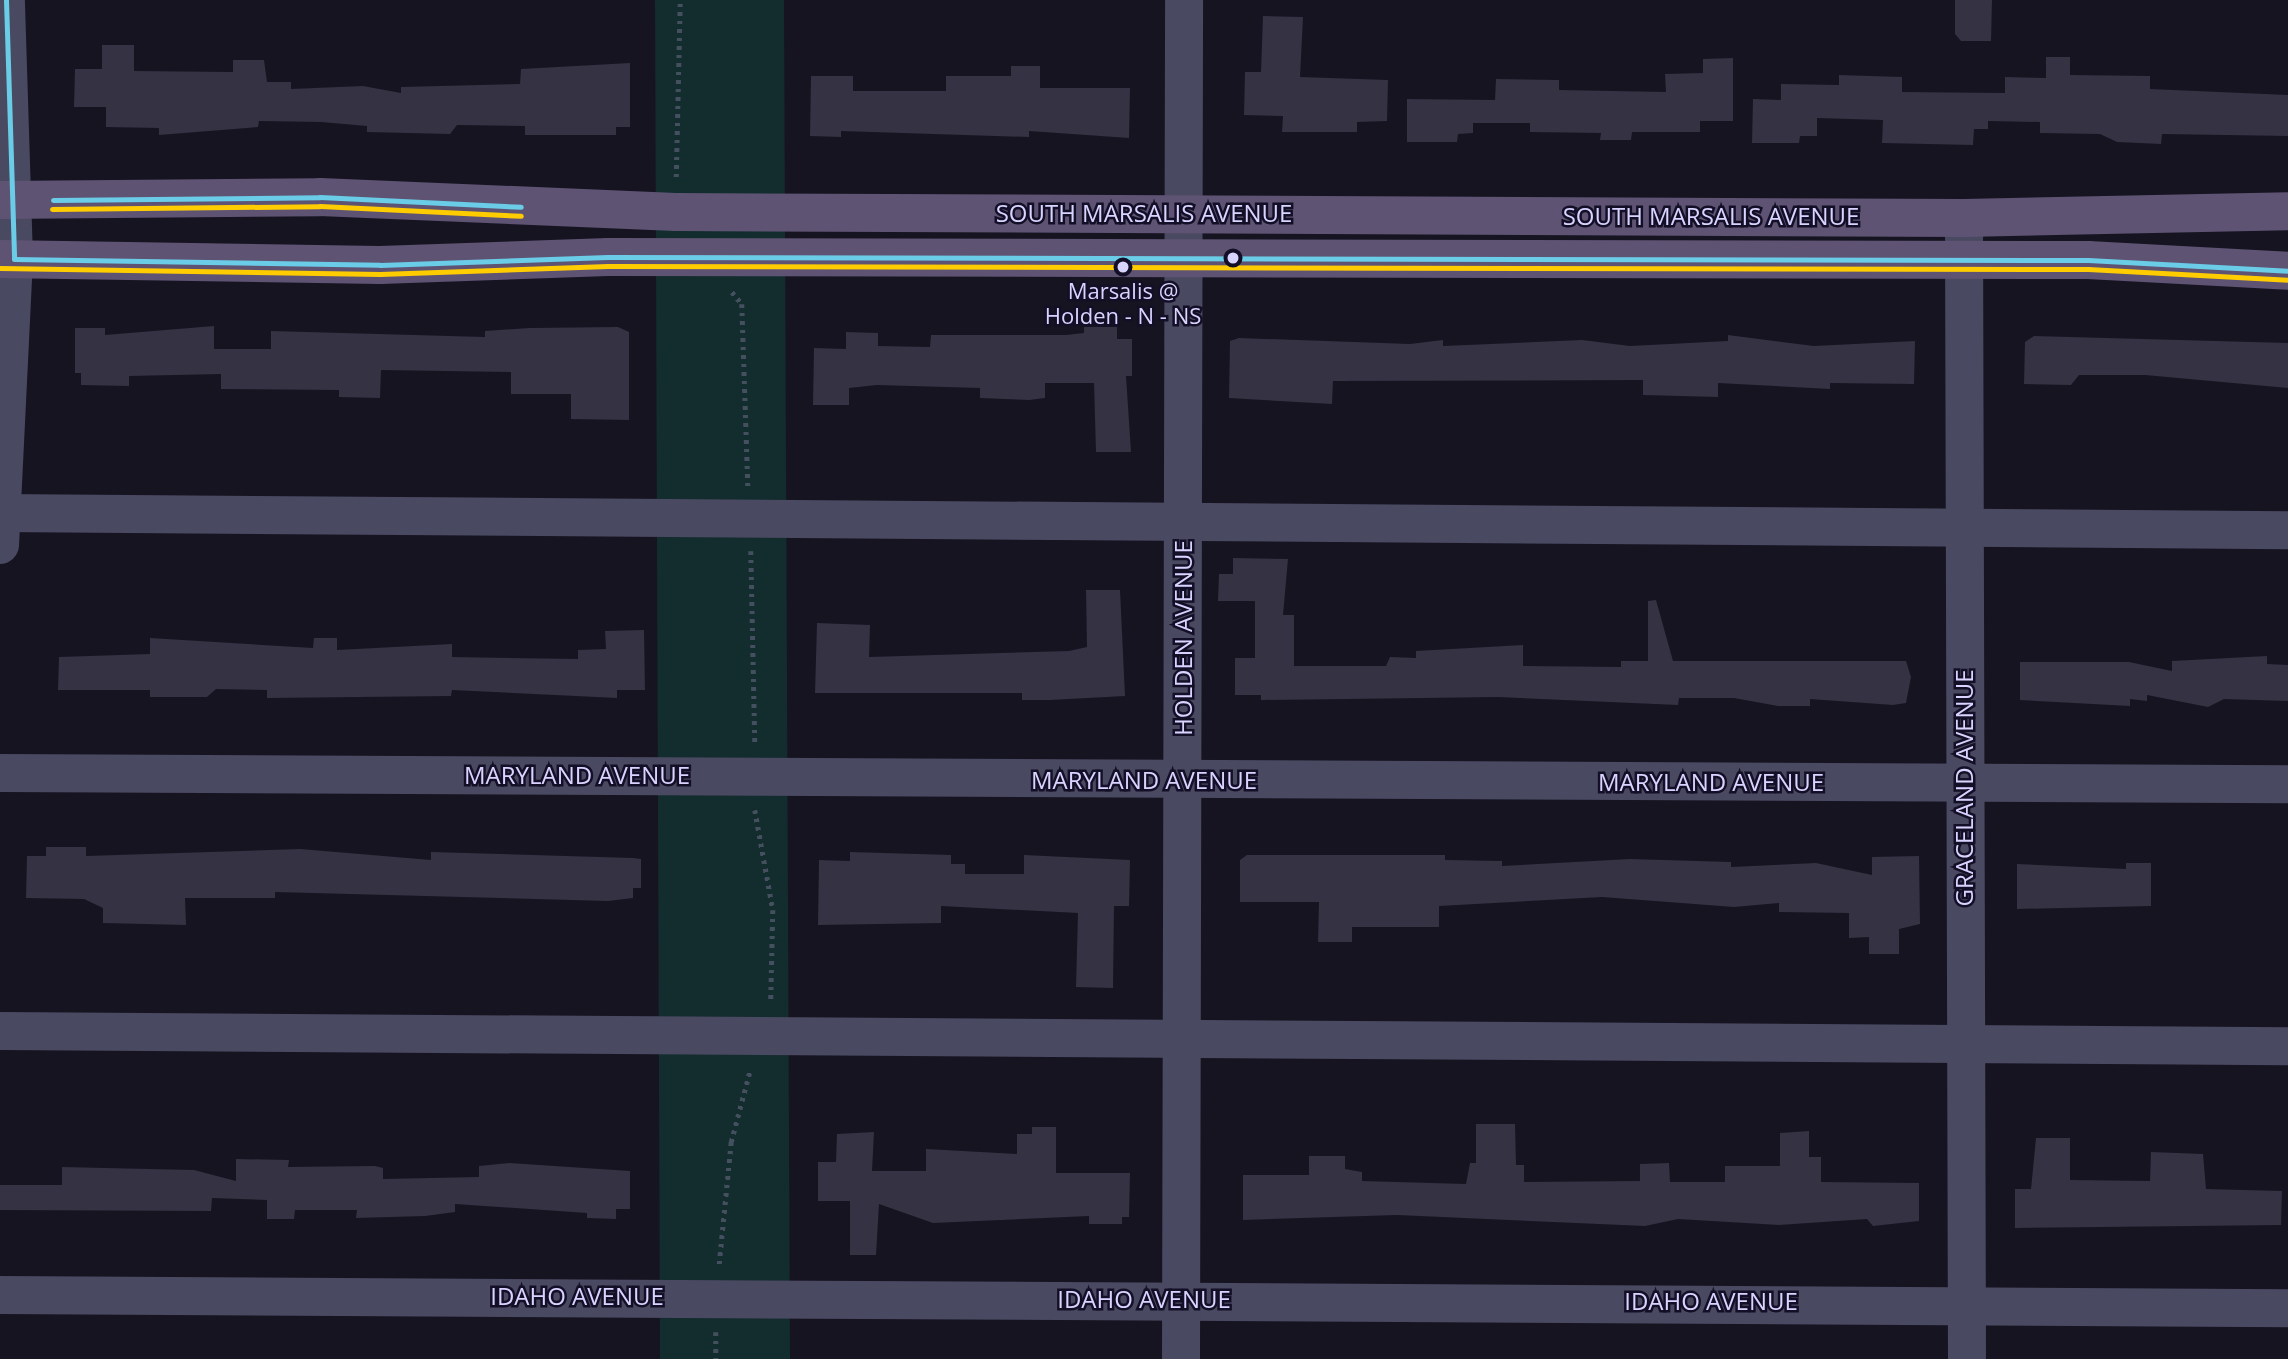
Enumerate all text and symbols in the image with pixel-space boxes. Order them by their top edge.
street label: SOUTH MARSALIS AVENUE [996,199,1292,227]
street label: SOUTH MARSALIS AVENUE [1563,202,1859,230]
unlabelled marker [1226,251,1240,265]
marker: Marsalis @ Holden - N - NS [1116,260,1130,274]
place label: Marsalis @ Holden - N - NS [1045,277,1201,328]
street label: HOLDEN AVENUE [1169,540,1197,736]
street label: GRACELAND AVENUE [1950,669,1978,907]
street label: MARYLAND AVENUE [464,761,690,789]
street label: MARYLAND AVENUE [1031,766,1257,794]
street label: MARYLAND AVENUE [1598,768,1824,796]
street label: IDAHO AVENUE [490,1282,664,1310]
street label: IDAHO AVENUE [1057,1285,1231,1313]
street label: IDAHO AVENUE [1624,1287,1798,1315]

